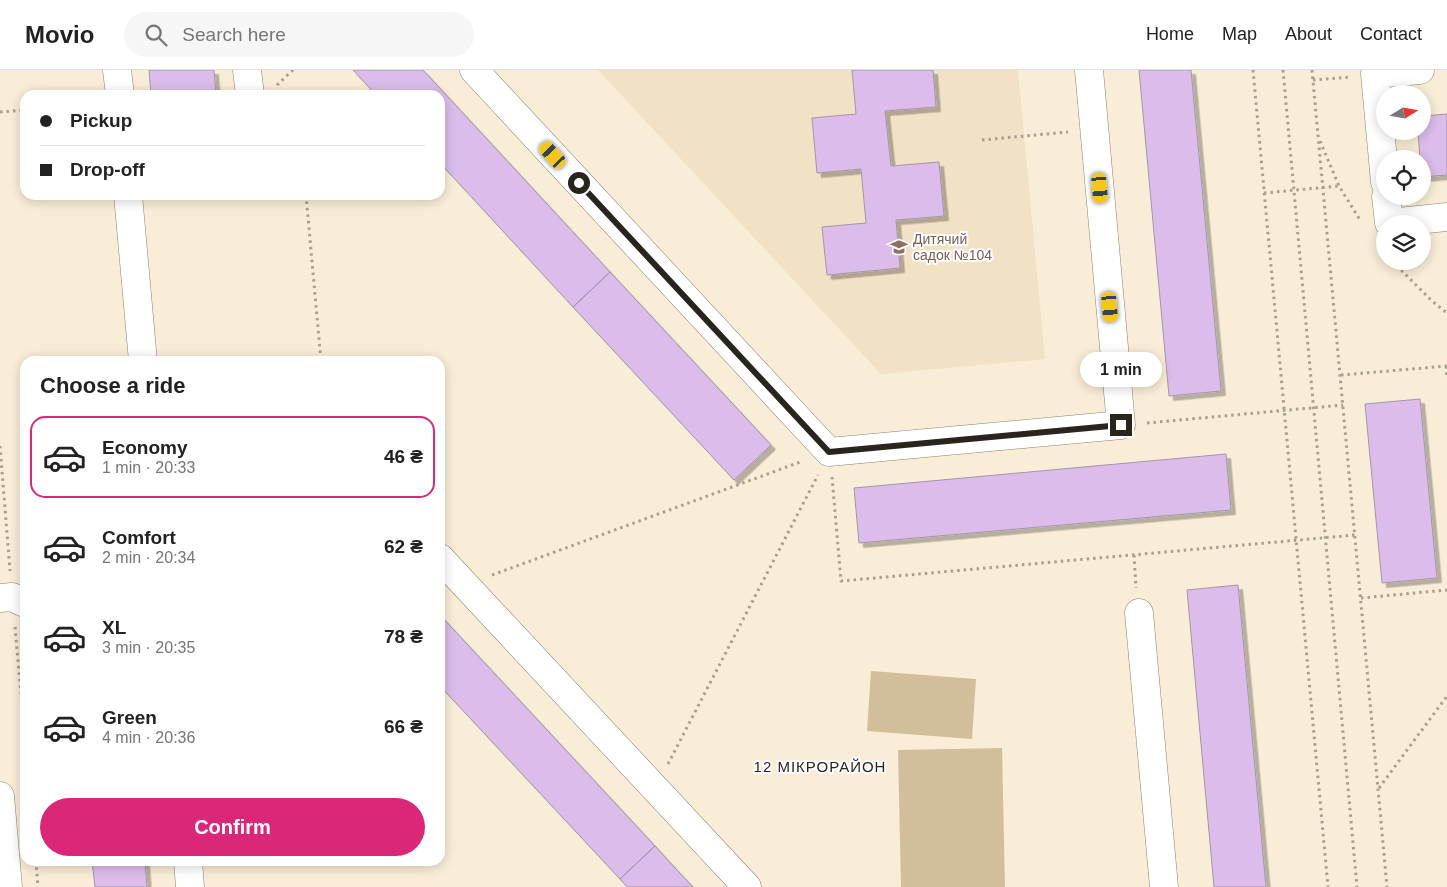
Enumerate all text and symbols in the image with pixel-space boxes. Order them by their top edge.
search box [124,12,474,57]
text: Movio [25,21,94,48]
icon: search [142,21,170,49]
text: Search here [182,24,286,45]
text: Home [1146,24,1194,44]
text: Map [1222,24,1257,44]
text: About [1285,24,1332,44]
text: Contact [1360,24,1422,44]
north arrow [1376,85,1431,140]
map controls [1376,85,1431,270]
text: Pickup [70,110,132,131]
car [537,139,568,171]
button: locate [1376,150,1431,205]
text: Drop-off [70,159,145,180]
route start [568,172,590,194]
car [1091,172,1108,204]
button: layers [1376,215,1431,270]
place label: Дитячий садок №104 [913,231,992,263]
school or university icon: Дитячий садок №104 [889,237,909,257]
car [1101,291,1118,323]
callout: 1 min [1080,352,1162,388]
text: 1 min [1100,361,1142,378]
text: Choose a ride [40,373,185,398]
route end [1110,414,1132,436]
icon: car [42,435,87,480]
text: Economy [102,437,188,458]
text: 46 ₴ [384,446,423,467]
text: 1 min · 20:33 [102,459,195,476]
icon: car [42,525,87,570]
text: Comfort [102,527,176,548]
text: 62 ₴ [384,536,423,557]
text: 2 min · 20:34 [102,549,195,566]
icon: car [42,615,87,660]
text: XL [102,617,126,638]
text: 78 ₴ [384,626,423,647]
text: 3 min · 20:35 [102,639,195,656]
icon: car [42,705,87,750]
text: Green [102,707,157,728]
text: 66 ₴ [384,716,423,737]
text: 4 min · 20:36 [102,729,195,746]
district label: 12 МІКРОРАЙОН [754,758,886,775]
button: Confirm [40,798,425,856]

